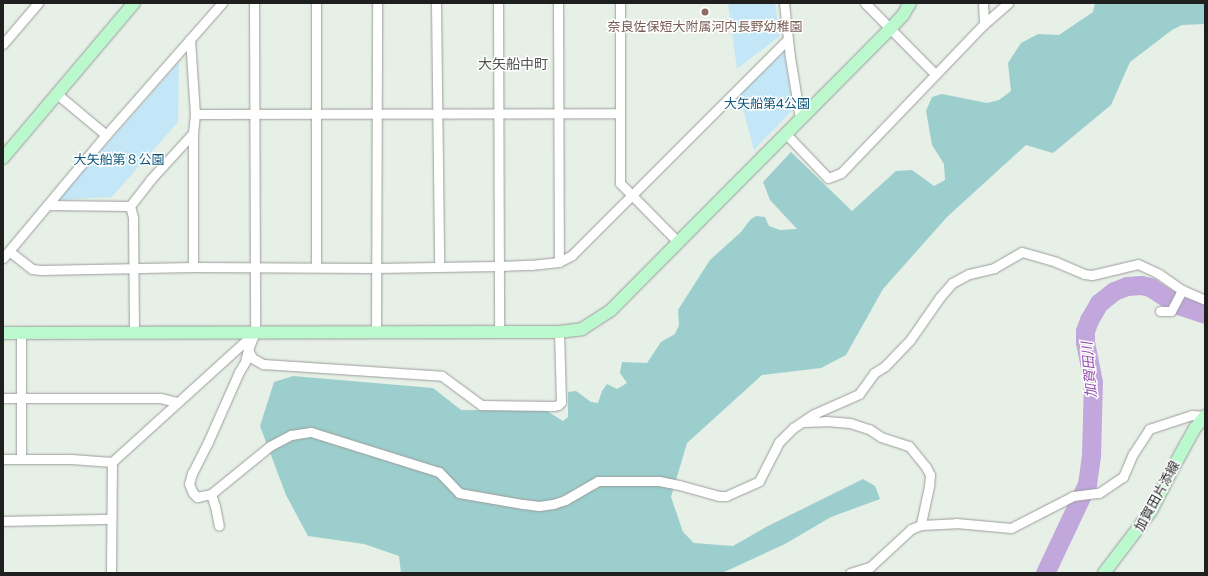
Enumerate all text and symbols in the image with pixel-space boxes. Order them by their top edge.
marker: 奈良佐保短大附属河内長野幼稚園 [700,7,710,17]
place label: 奈良佐保短大附属河内長野幼稚園 [608,18,802,34]
district label: 大矢船中町 [478,56,548,72]
park label: 大矢船第4公園 [724,95,810,111]
park label: 大矢船第８公園 [74,151,164,167]
water label: 加賀田川 [1078,341,1100,399]
street label: 加賀田片添線 [1131,458,1183,534]

